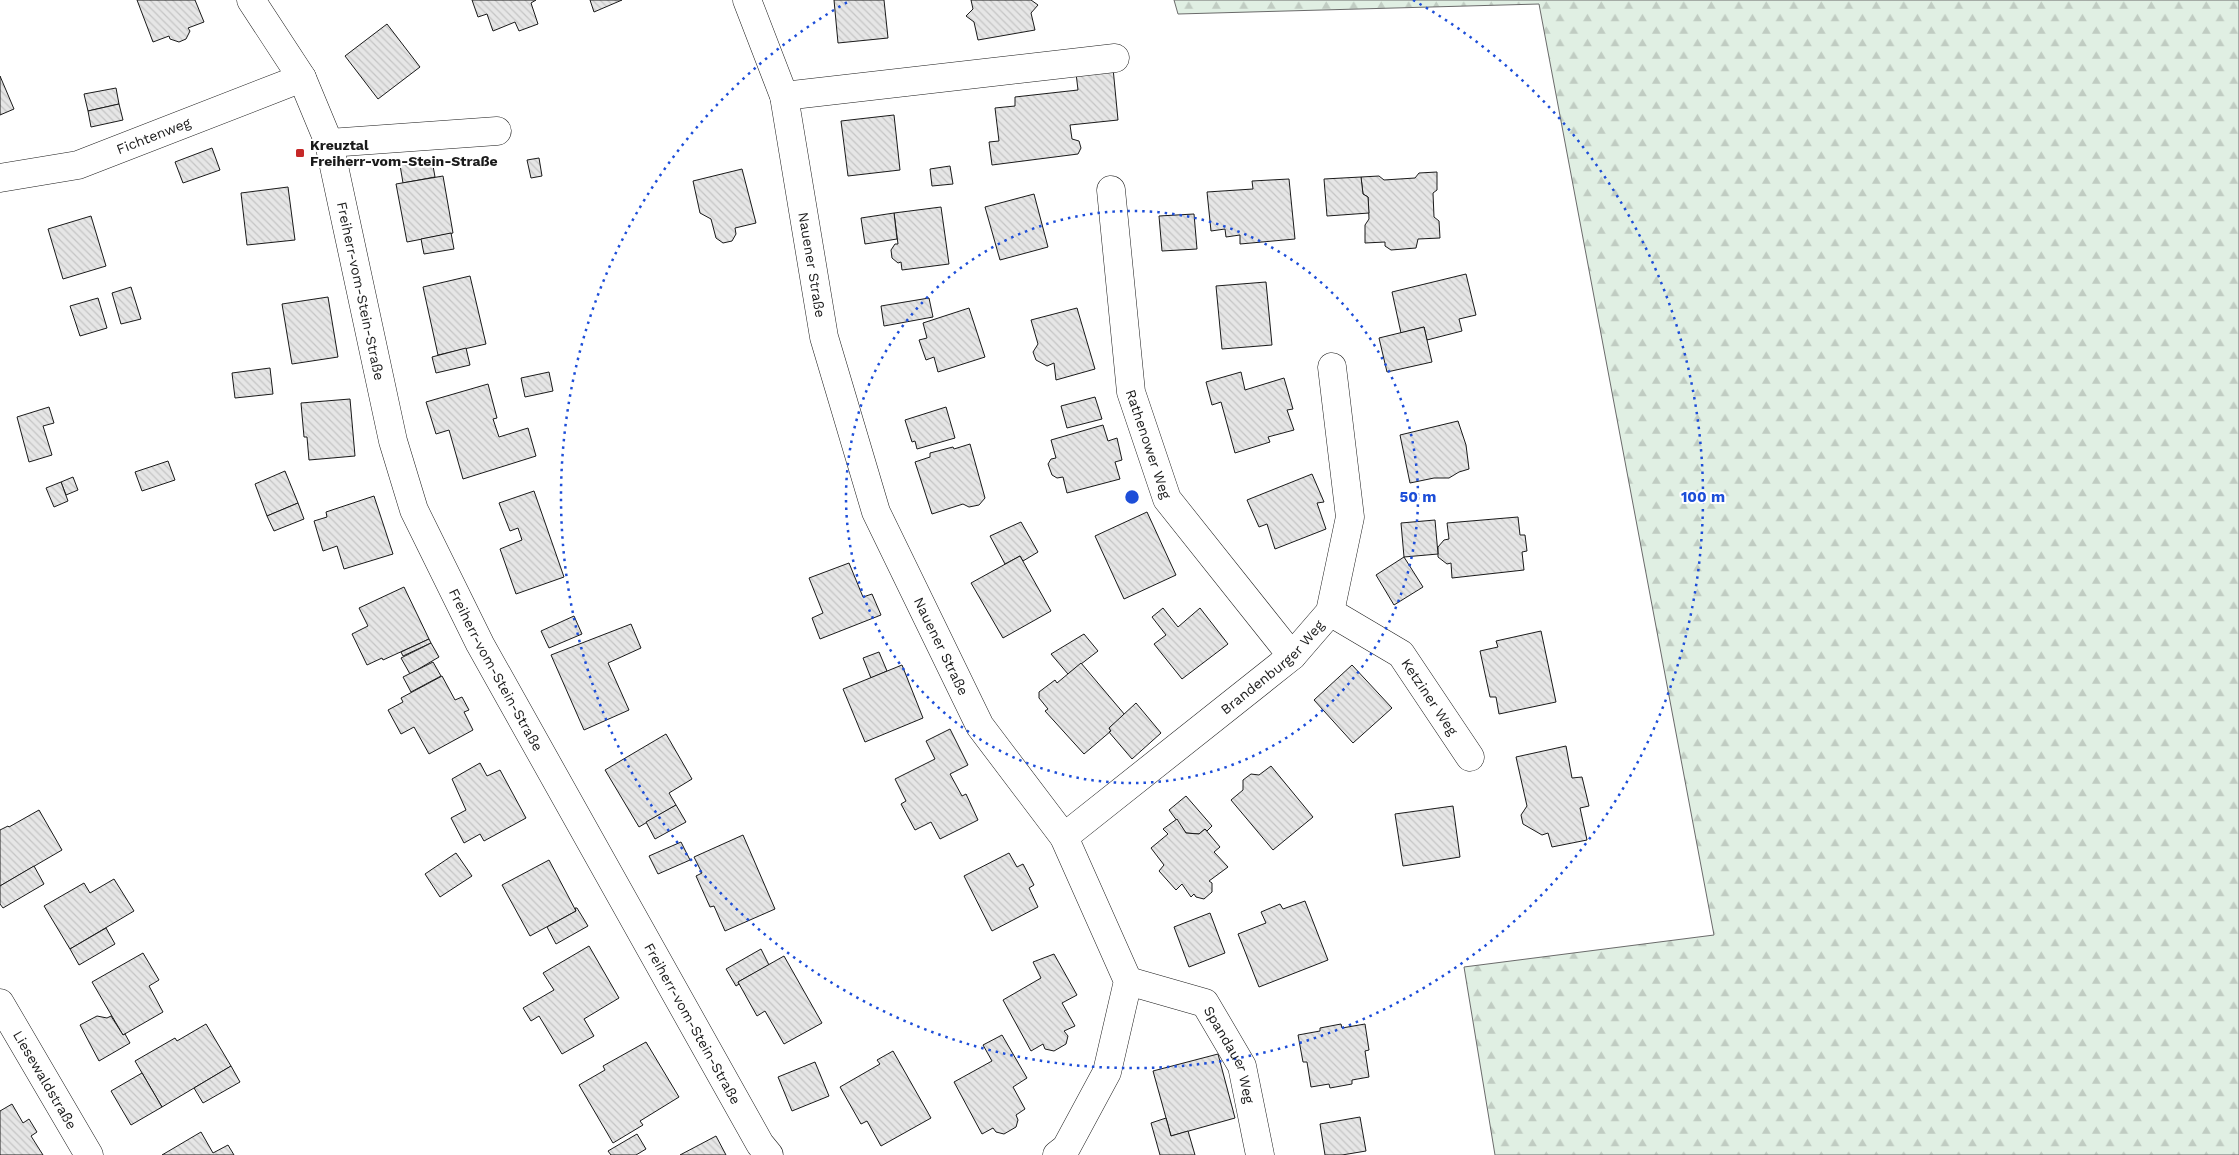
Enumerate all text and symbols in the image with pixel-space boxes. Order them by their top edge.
street label: Fichtenweg [114,114,193,157]
place label: Kreuztal Freiherr-vom-Stein-Straße [310,137,498,169]
marker: Kreuztal Freiherr-vom-Stein-Straße [294,147,306,159]
street label: Freiherr-vom-Stein-Straße [334,200,388,382]
street label: Nauener Straße [795,211,829,319]
street label: Rathenower Weg [1123,387,1175,501]
centre of rings [1123,488,1141,506]
text: 50 m [1400,488,1436,506]
text: 100 m [1681,488,1725,506]
street label: Freiherr-vom-Stein-Straße [446,586,546,754]
street label: Nauener Straße [911,595,972,698]
street label: Brandenburger Weg [1217,617,1328,718]
street label: Ketziner Weg [1398,655,1461,739]
street label: Freiherr-vom-Stein-Straße [641,940,744,1107]
street label: Spandauer Weg [1201,1003,1257,1105]
street label: Liesewaldstraße [10,1028,80,1132]

